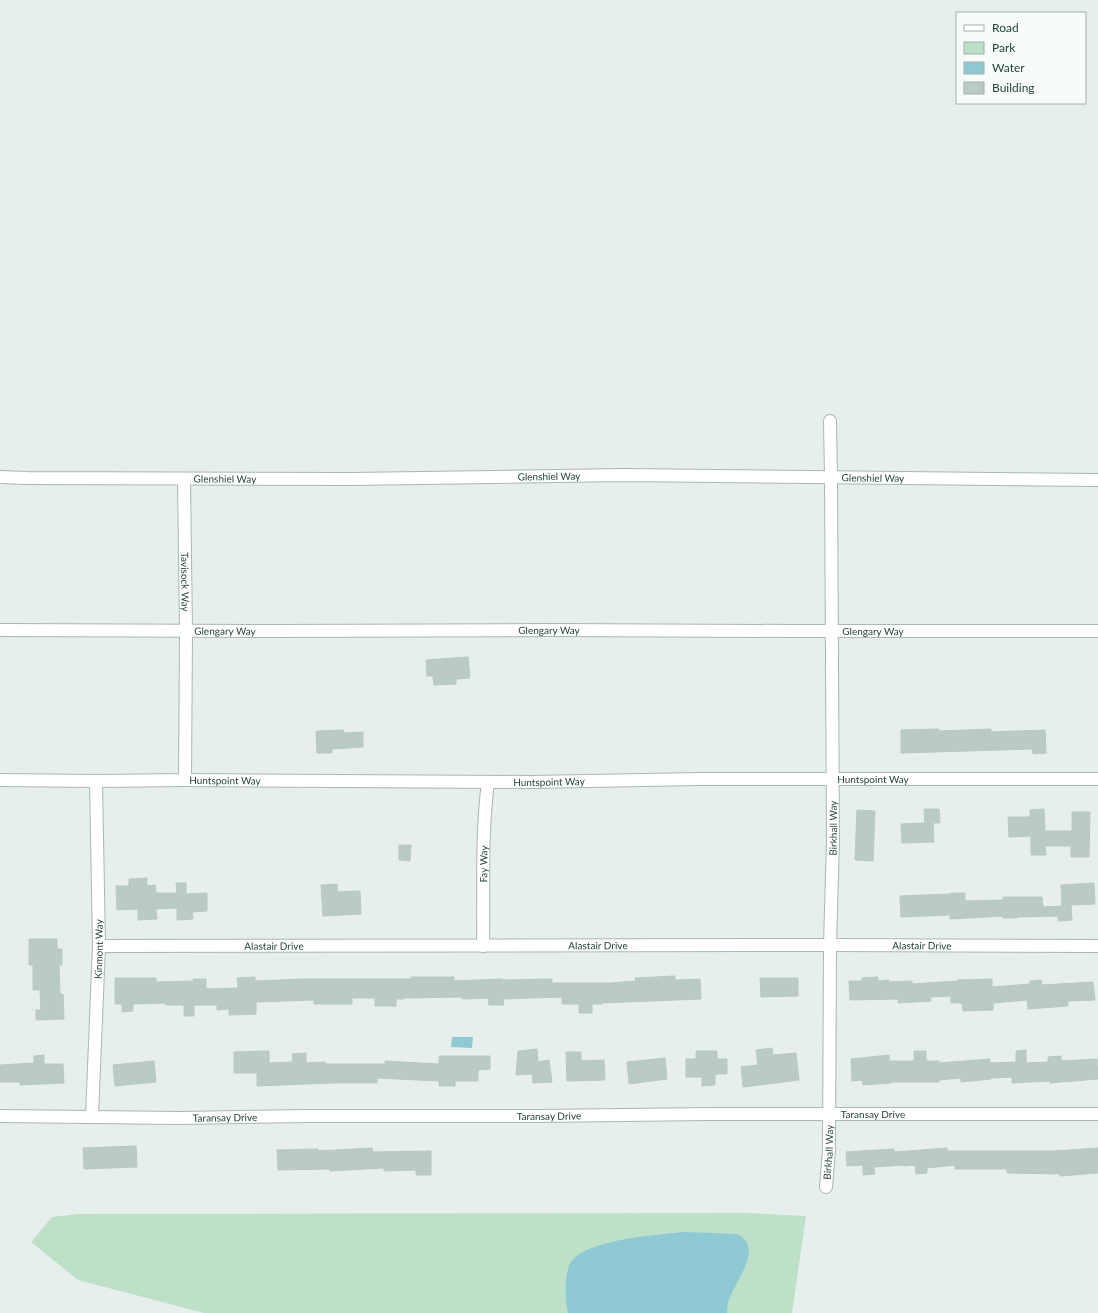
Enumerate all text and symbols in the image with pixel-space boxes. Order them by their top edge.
legend [956,12,1086,104]
text: Road [992,20,1019,35]
text: Park [992,40,1016,55]
text: Water [992,60,1025,75]
text: Building [992,80,1035,95]
street label: Glenshiel Way [517,470,581,483]
street label: Glenshiel Way [841,471,905,484]
street label: Glenshiel Way [194,473,257,485]
street label: Tavisock Way [179,552,192,613]
street label: Glengary Way [518,624,581,636]
street label: Glengary Way [194,625,257,637]
street label: Glengary Way [842,625,905,637]
street label: Huntspoint Way [837,773,910,785]
street label: Huntspoint Way [189,774,262,786]
street label: Huntspoint Way [513,775,586,788]
street label: Birkhall Way [827,800,839,856]
street label: Fay Way [477,845,490,883]
street label: Kinmont Way [92,918,105,979]
street label: Alastair Drive [568,939,628,951]
street label: Alastair Drive [892,939,952,951]
street label: Alastair Drive [244,940,304,952]
street label: Taransay Drive [841,1108,905,1120]
street label: Taransay Drive [517,1109,581,1122]
street label: Taransay Drive [193,1111,257,1124]
street label: Birkhall Way [821,1124,835,1180]

